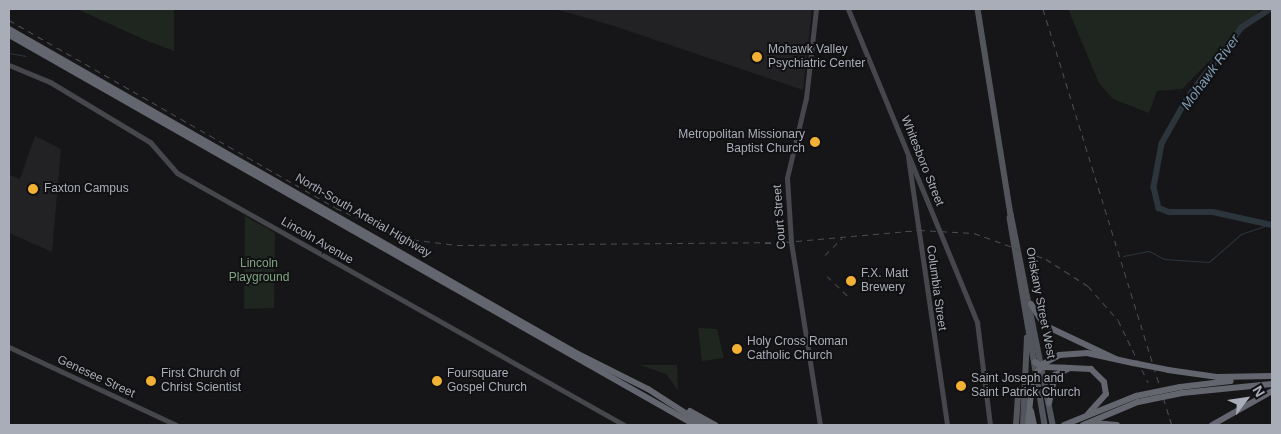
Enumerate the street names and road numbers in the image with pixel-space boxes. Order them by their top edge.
street label: Whitesboro Street [897,114,947,208]
street label: North-South Arterial Highway [292,171,434,261]
street label: Court Street [771,184,789,250]
street label: Lincoln Avenue [278,214,356,268]
street label: Columbia Street [923,244,949,332]
street label: Oriskany Street West [1022,246,1058,360]
street label: Genesee Street [55,353,137,401]

